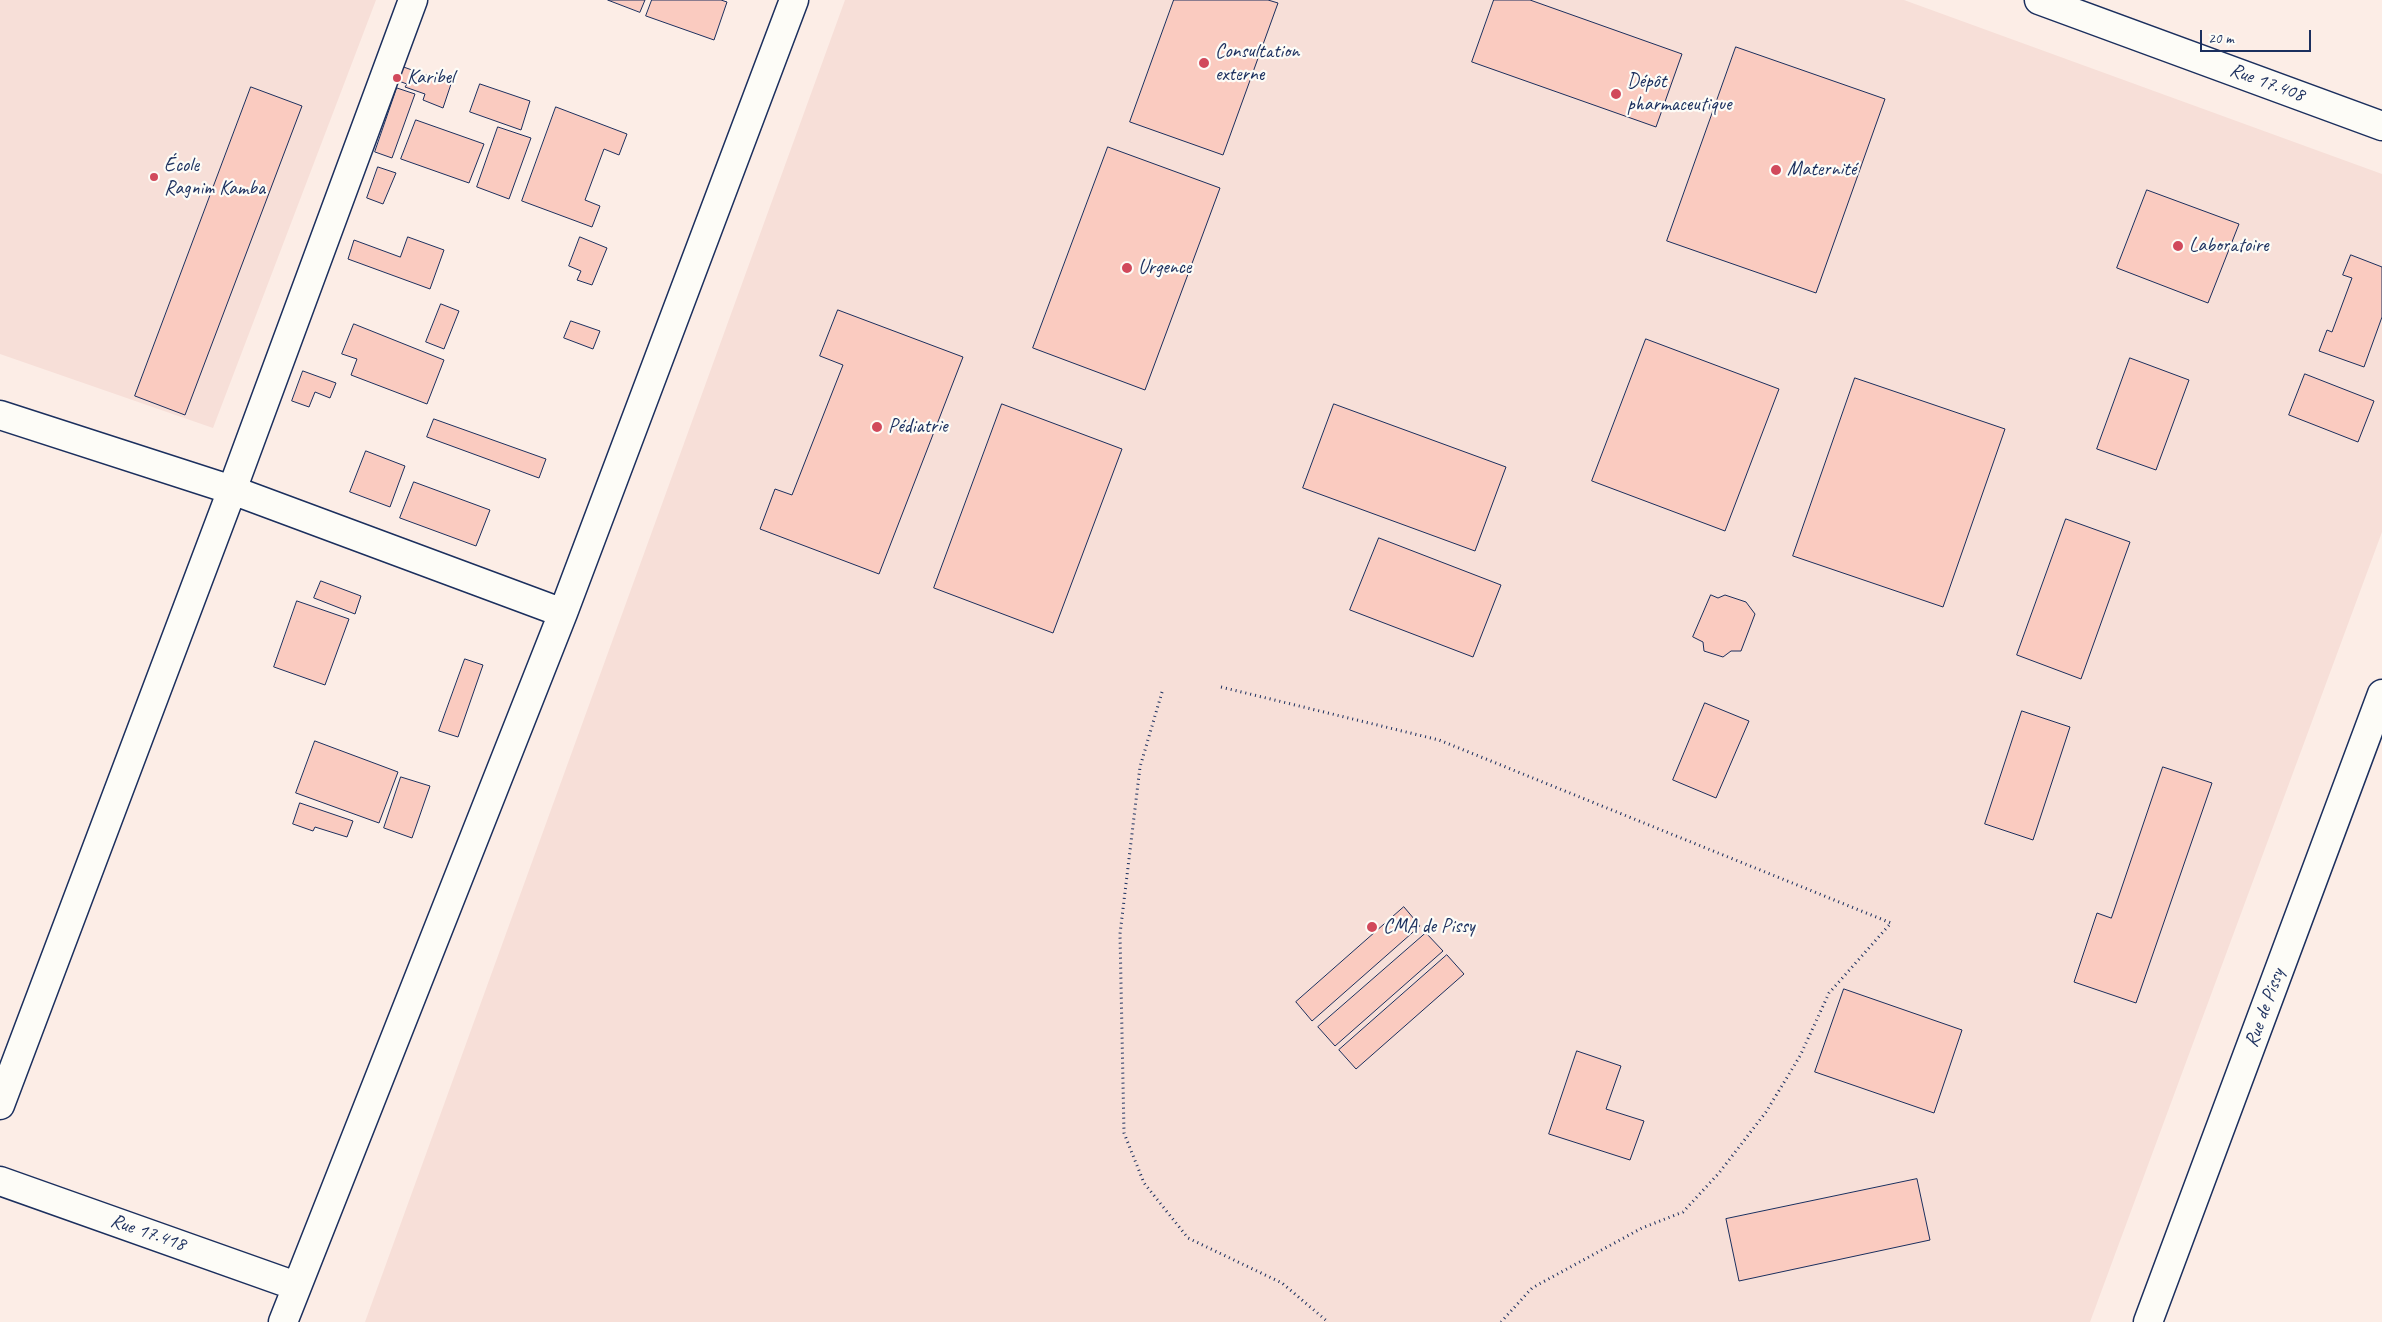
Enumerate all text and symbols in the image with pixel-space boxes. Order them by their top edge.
scale bar [2202,20,2313,52]
text: 20 m [2208,29,2234,48]
place label: Consultation externe [1215,40,1299,87]
marker: Consultation externe [1197,56,1211,70]
street label: Rue 17.408 [2226,58,2308,108]
place label: Karibel [407,66,454,90]
place label: Dépôt pharmaceutique [1627,70,1732,117]
marker: Karibel [391,72,403,84]
marker: Dépôt pharmaceutique [1609,87,1623,101]
place label: École Ragnim Kamba [164,154,265,201]
place label: Maternité [1787,158,1856,182]
marker: Maternité [1769,163,1783,177]
marker: École Ragnim Kamba [148,171,160,183]
place label: Laboratoire [2189,234,2269,258]
marker: Laboratoire [2171,239,2185,253]
place label: Urgence [1138,256,1191,280]
marker: Urgence [1120,261,1134,275]
place label: Pédiatrie [888,415,947,439]
marker: Pédiatrie [870,420,884,434]
place label: CMA de Pissy [1383,915,1475,939]
marker: CMA de Pissy [1365,920,1379,934]
street label: Rue de Pissy [2240,965,2290,1051]
street label: Rue 17.418 [107,1209,189,1257]

